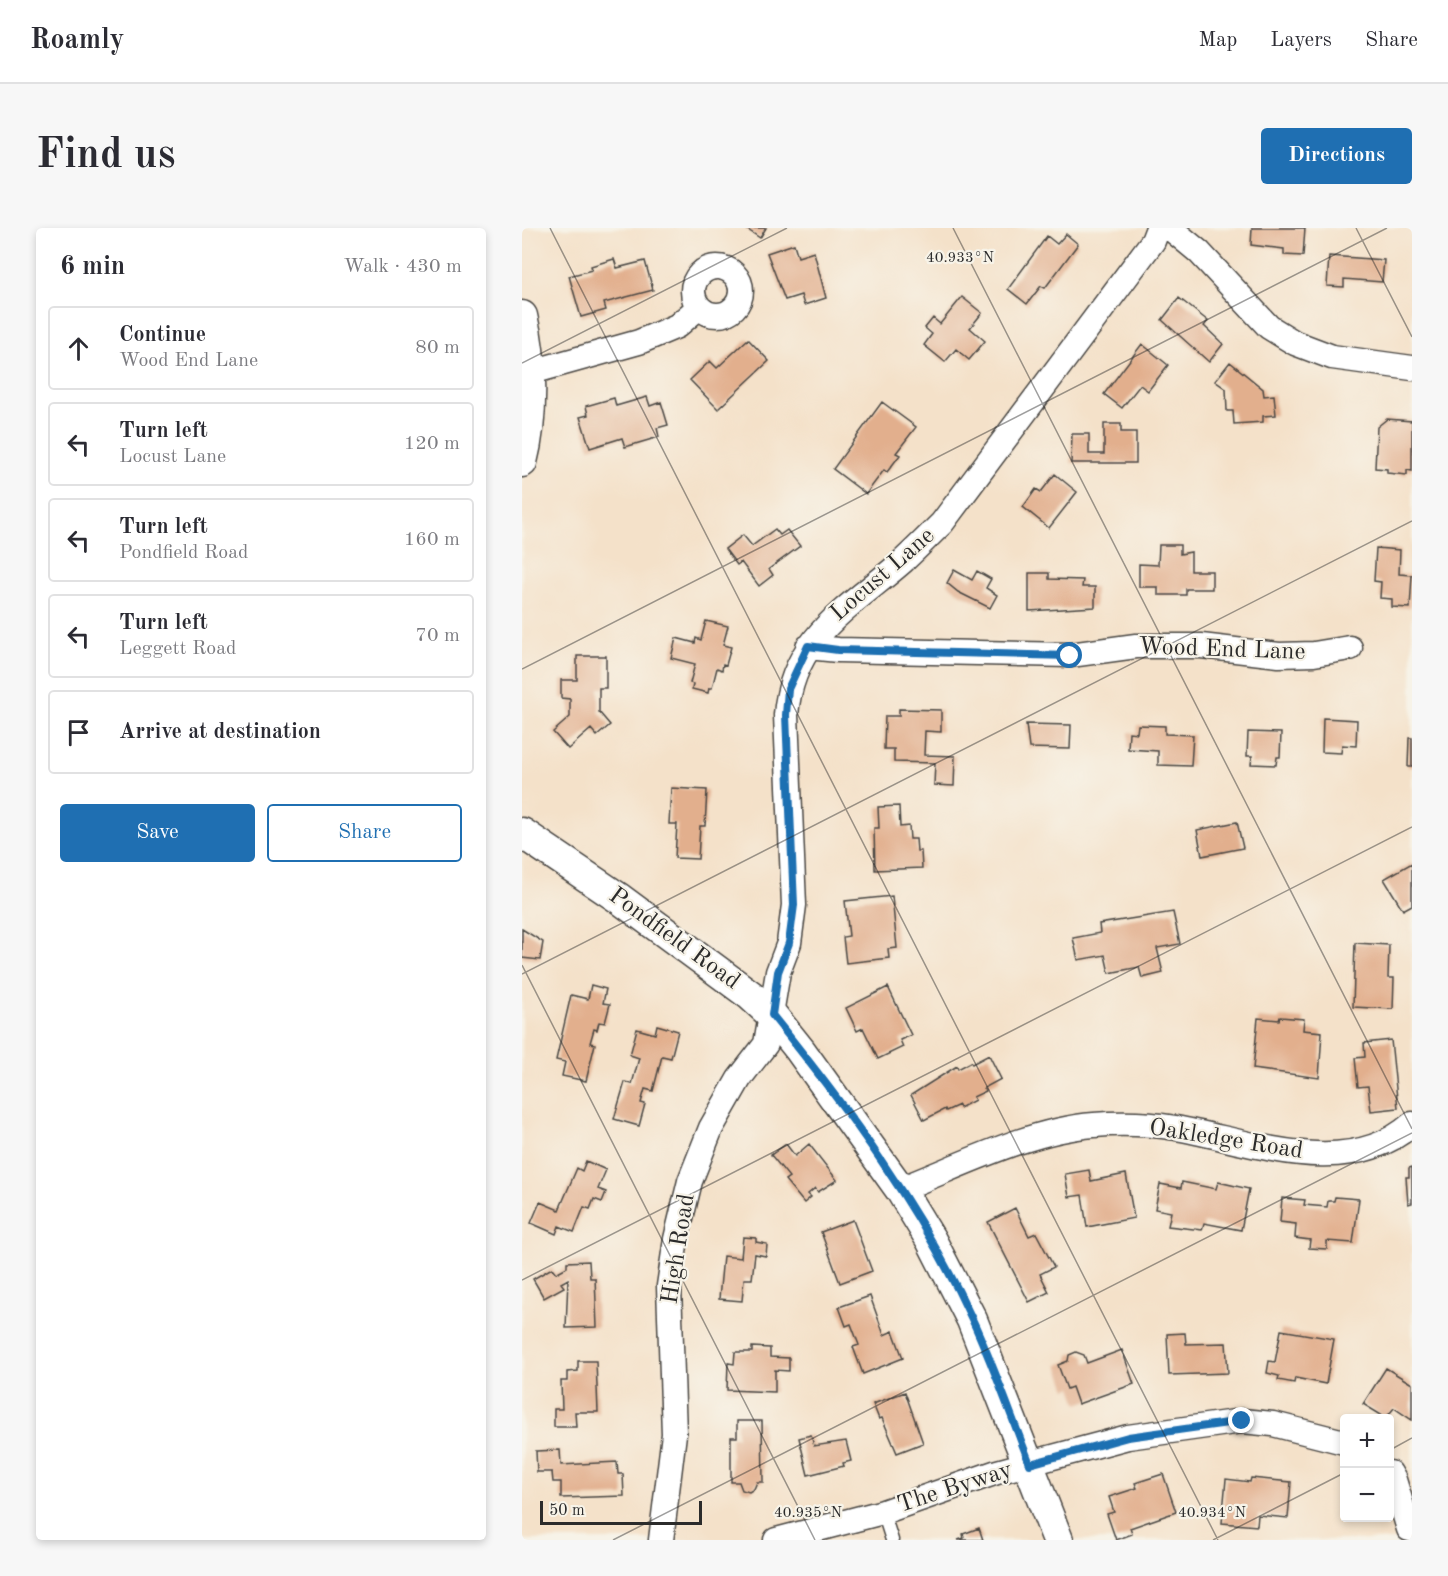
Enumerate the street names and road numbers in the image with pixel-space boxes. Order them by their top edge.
street label: Locust Lane [827,524,939,626]
street label: Wood End Lane [1138,635,1306,665]
street label: Pondfield Road [604,884,744,994]
street label: Oakledge Road [1147,1116,1305,1164]
street label: High Road [658,1192,700,1306]
street label: The Byway [895,1458,1016,1518]

